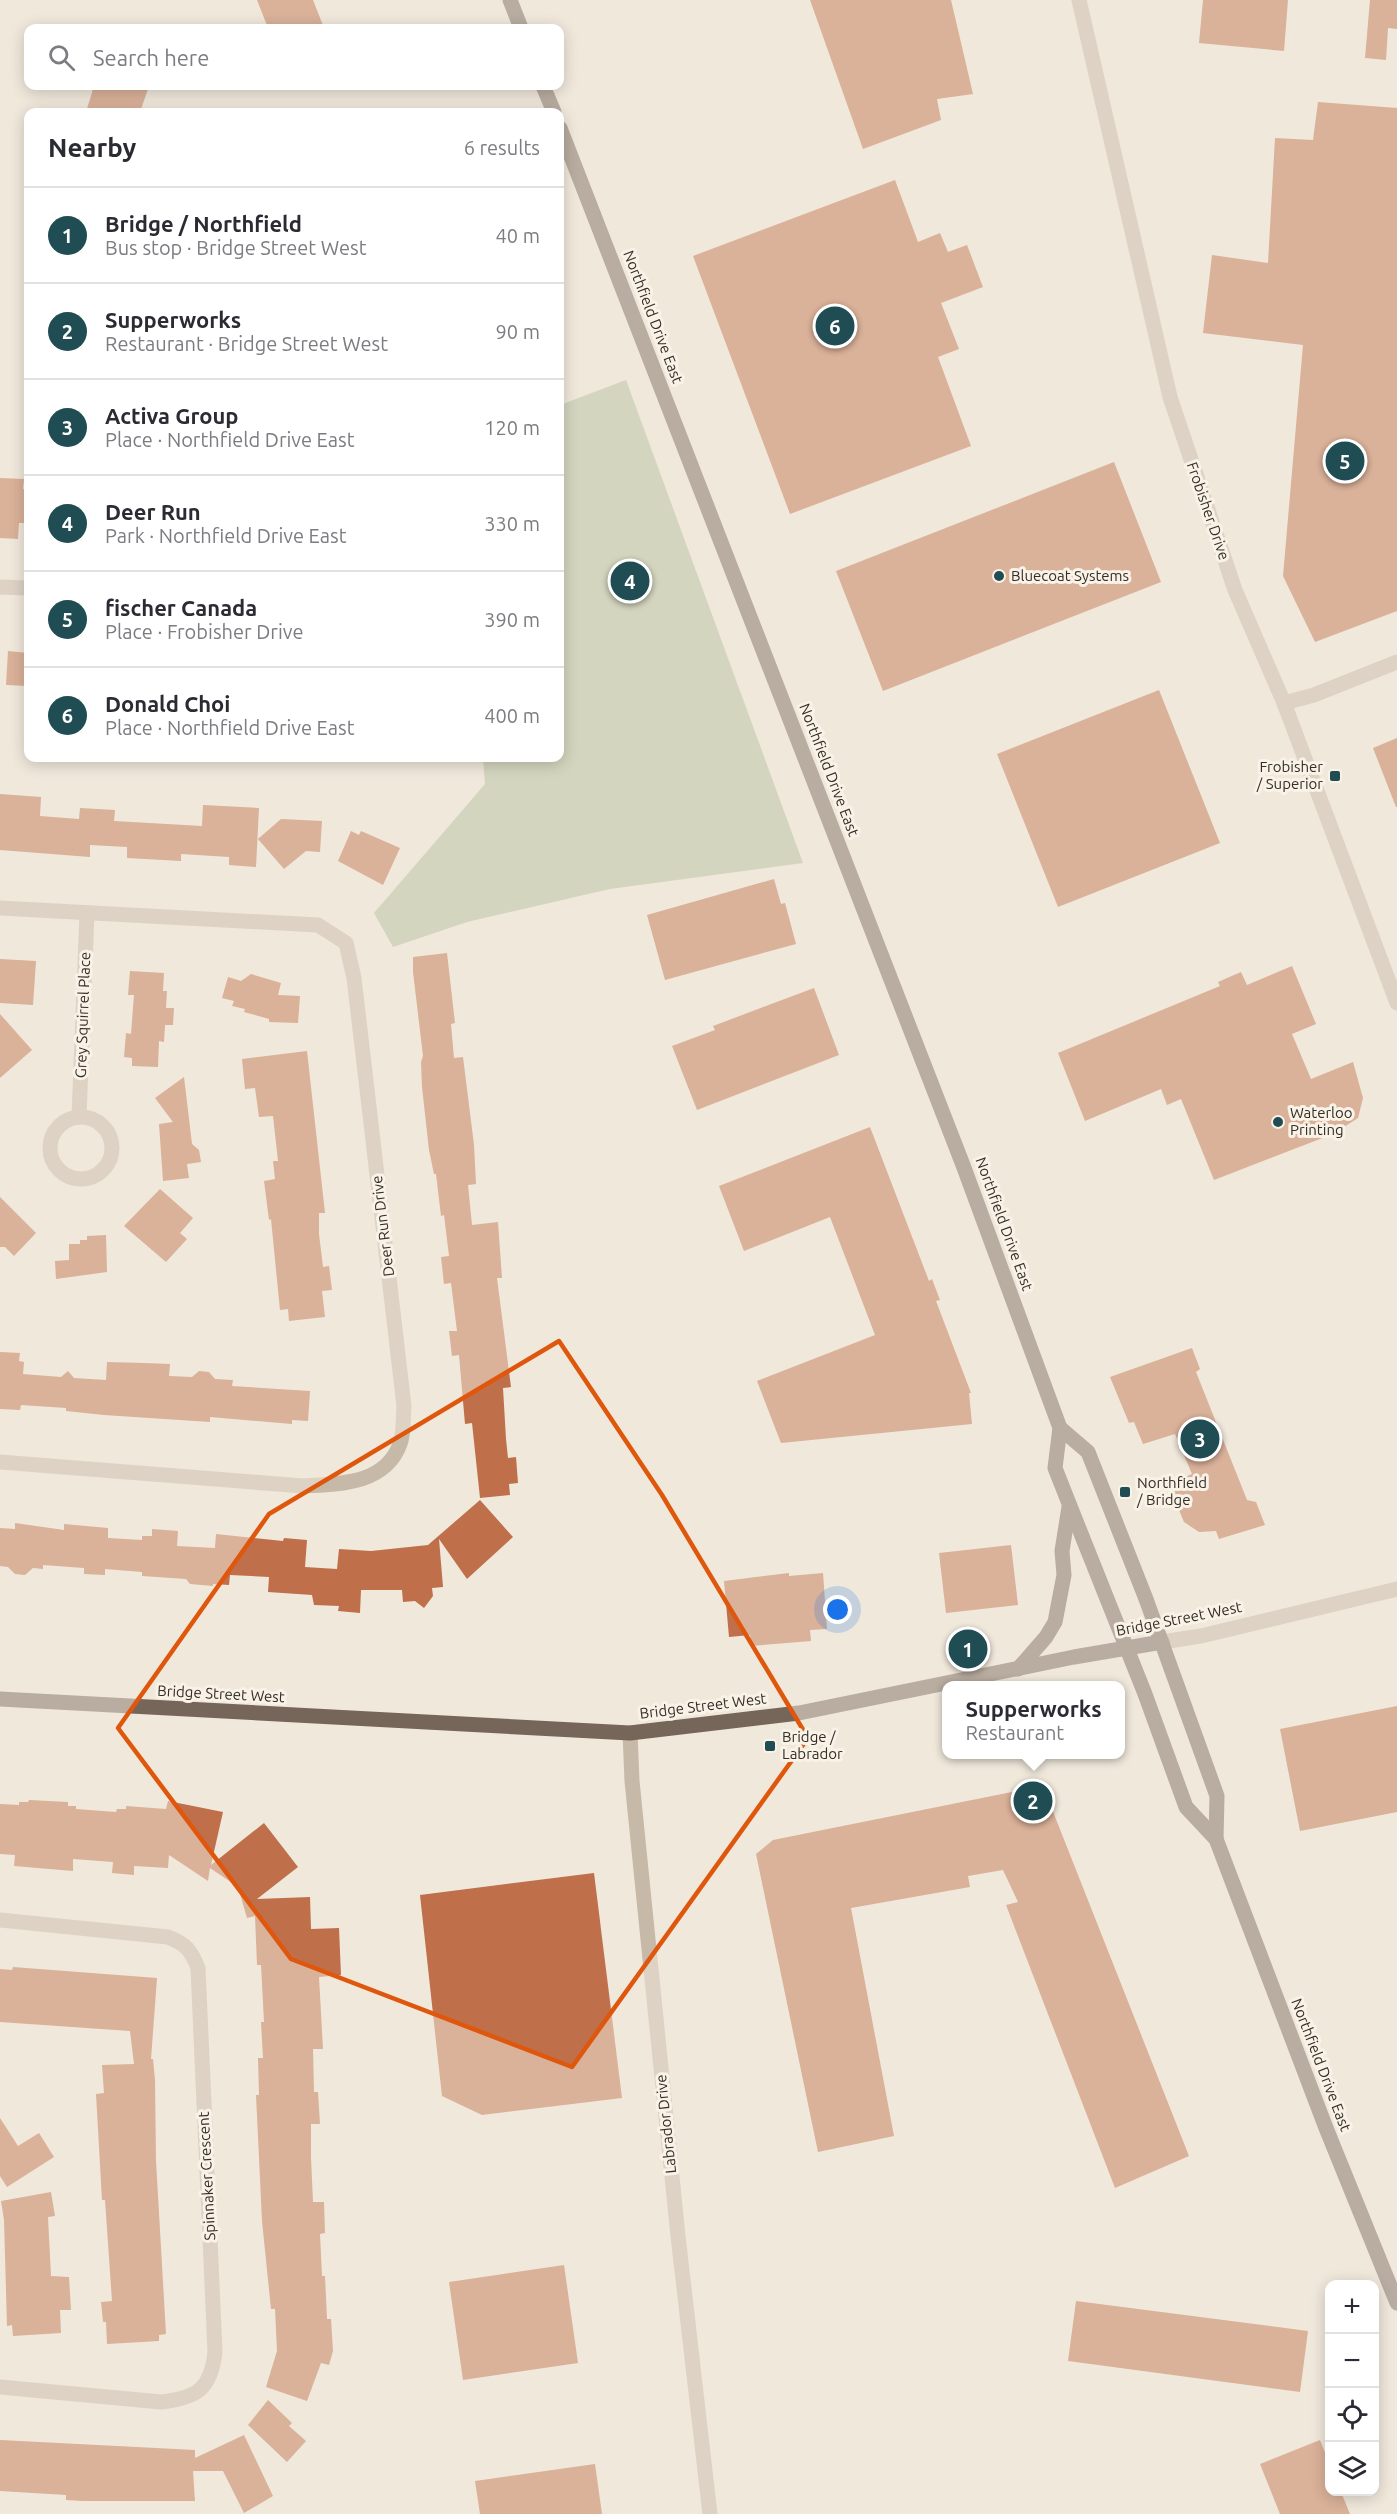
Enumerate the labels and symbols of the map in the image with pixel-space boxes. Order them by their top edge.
street label: Northfield Drive East [620,248,687,386]
pin: 6 [816,304,854,348]
pin: 5 [1326,438,1364,484]
street label: Frobisher Drive [1184,460,1233,562]
pin: 4 [610,558,650,604]
place label: Bluecoat Systems [1011,567,1129,584]
marker: Bluecoat Systems [992,569,1006,583]
street label: Northfield Drive East [796,701,863,839]
place label: Frobisher / Superior [1256,758,1323,792]
marker: Frobisher / Superior [1328,769,1342,783]
street label: Grey Squirrel Place [72,952,93,1078]
place label: Waterloo Printing [1290,1104,1353,1138]
marker: Waterloo Printing [1271,1115,1285,1129]
street label: Northfield Drive East [972,1155,1037,1293]
street label: Deer Run Drive [368,1175,397,1278]
pin: 3 [1180,1416,1220,1462]
place label: Northfield / Bridge [1136,1474,1207,1508]
marker: Northfield / Bridge [1118,1485,1132,1499]
your location [823,1595,852,1624]
street label: Bridge Street West [1115,1598,1243,1639]
pin: 1 [948,1626,988,1672]
street label: Bridge Street West [157,1682,285,1705]
street label: Bridge Street West [639,1689,767,1722]
place label: Bridge / Labrador [782,1728,843,1762]
marker: Bridge / Labrador [763,1739,777,1753]
pin: 2 [1014,1778,1052,1824]
street label: Northfield Drive East [1288,1996,1355,2134]
street label: Labrador Drive [652,2074,679,2174]
street label: Spinnaker Crescent [195,2111,218,2241]

